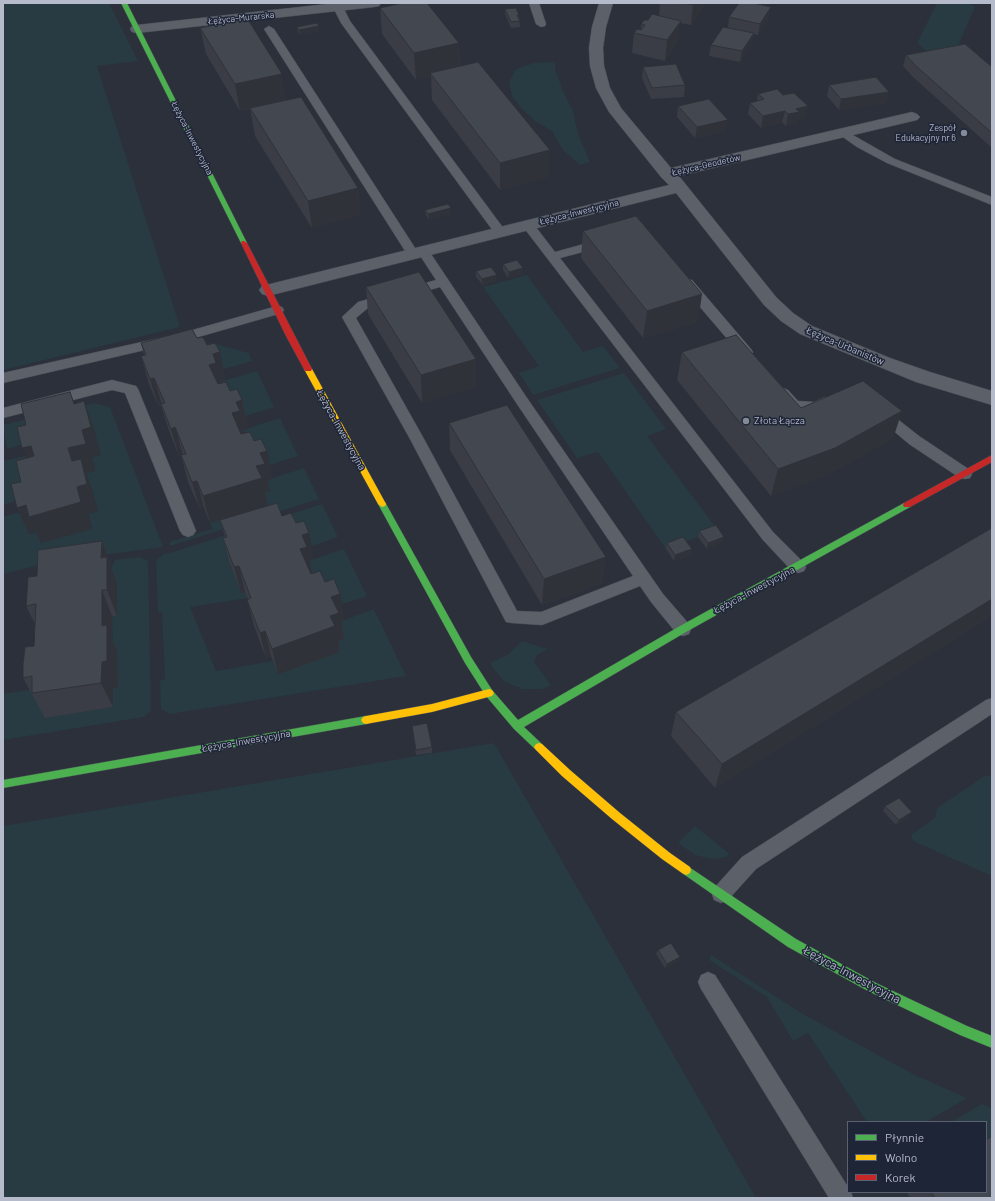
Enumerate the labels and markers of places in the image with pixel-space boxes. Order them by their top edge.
place label: Zespół Edukacyjny nr 6 [896,123,956,144]
marker: Zespół Edukacyjny nr 6 [959,128,969,138]
place label: Złota Łącza [754,415,805,427]
marker: Złota Łącza [741,416,751,426]

